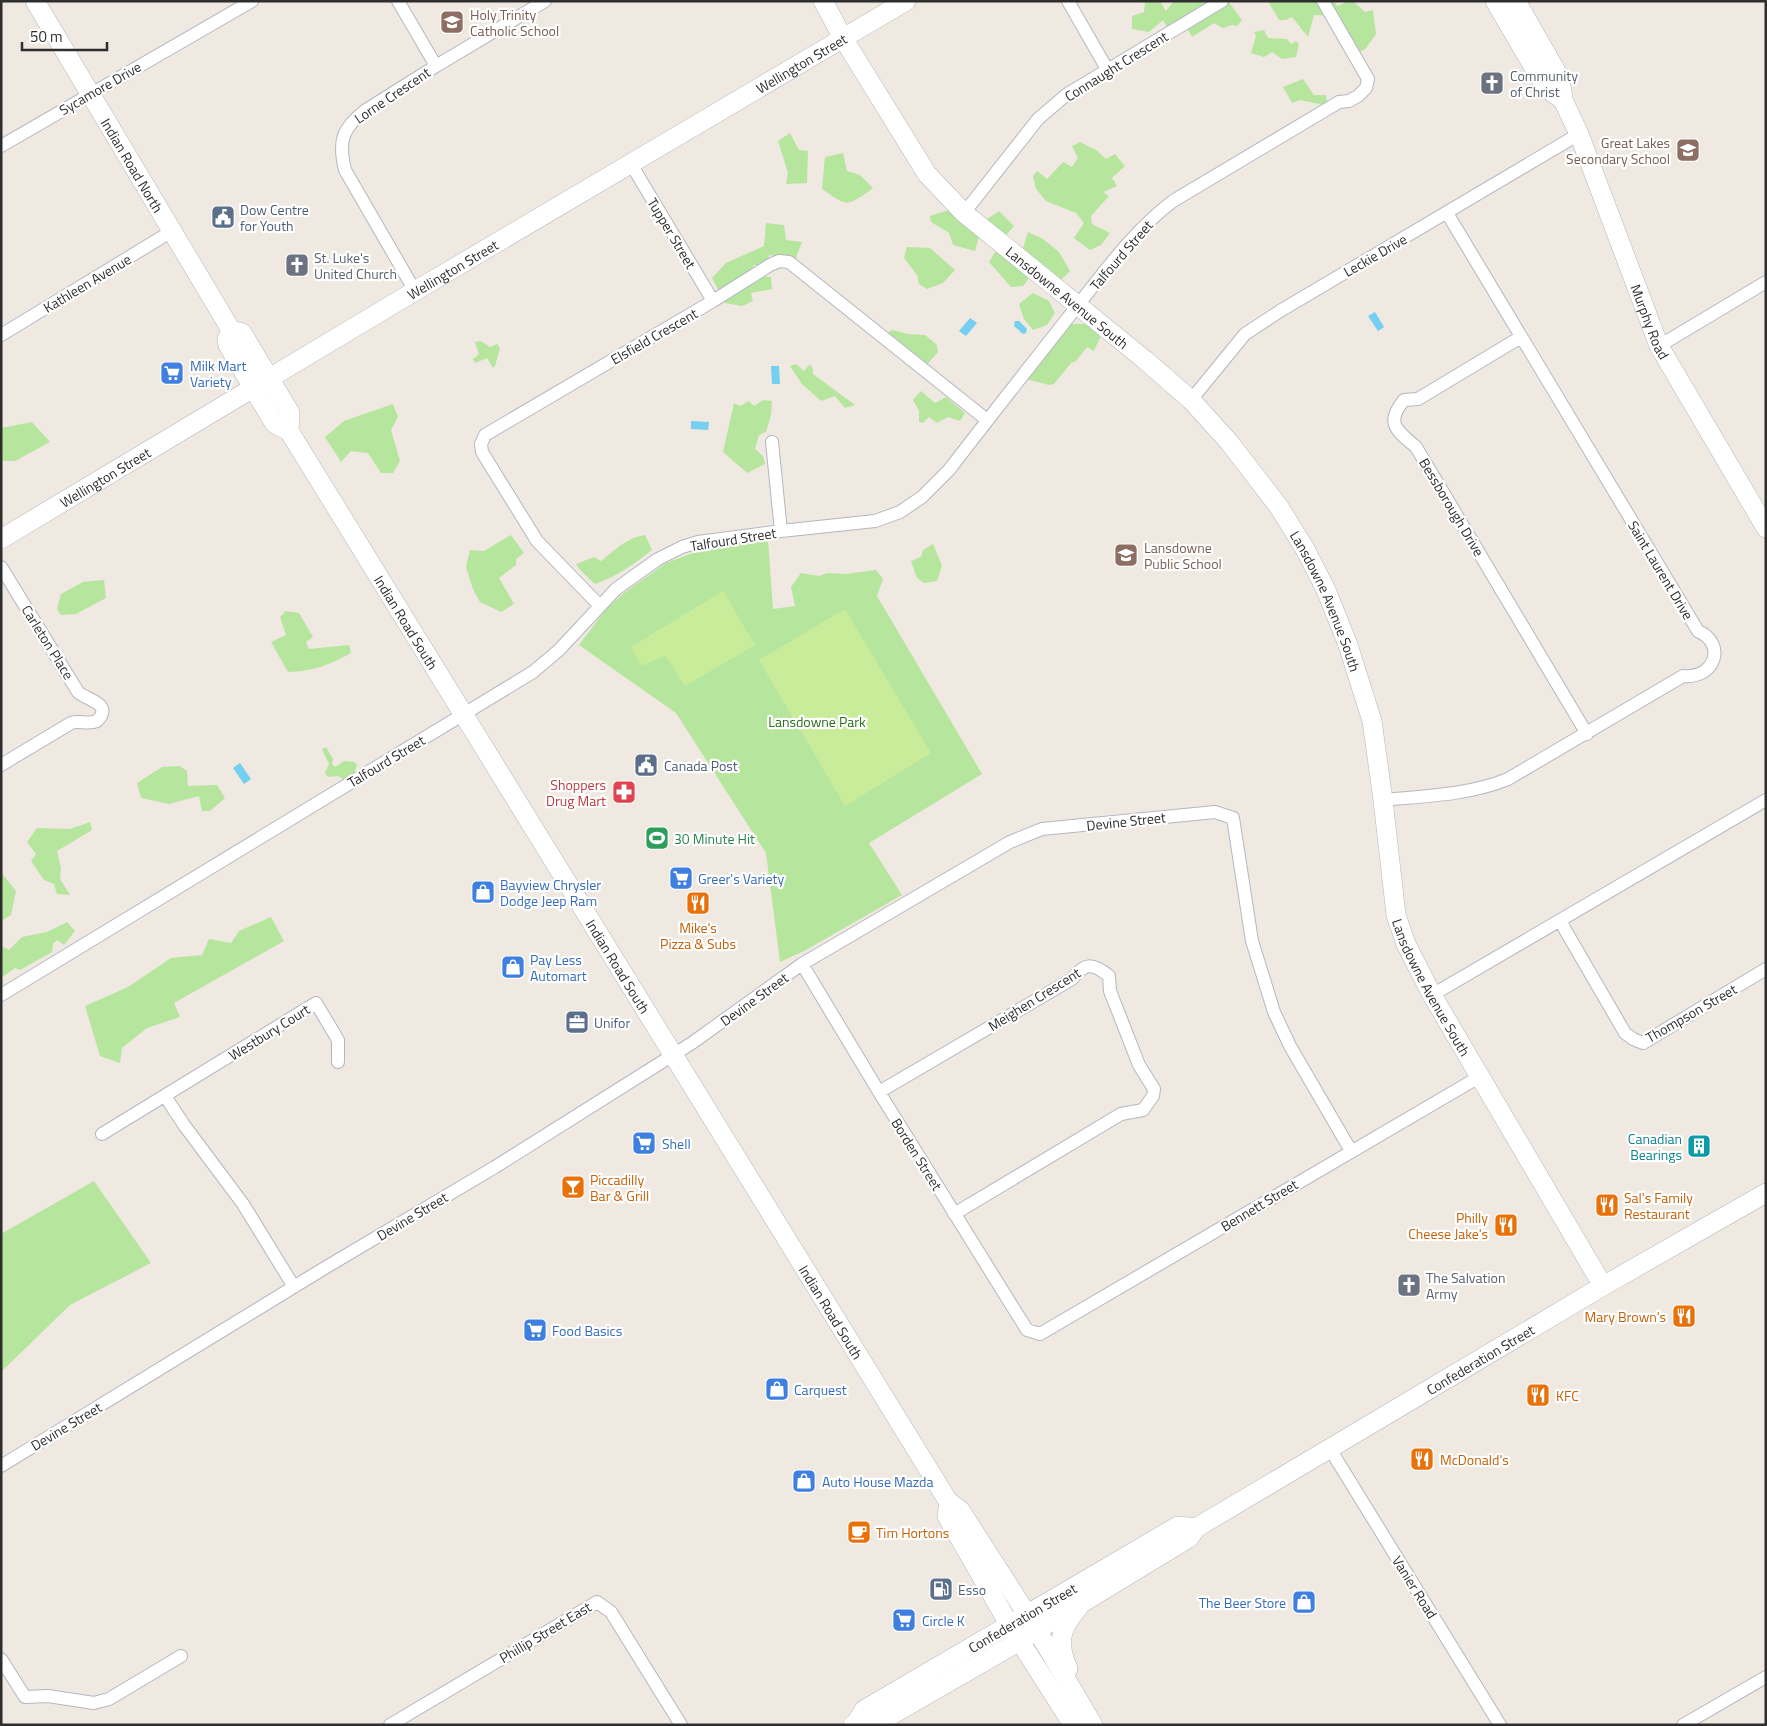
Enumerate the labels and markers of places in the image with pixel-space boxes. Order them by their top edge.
place label: Holy Trinity Catholic School [470,4,559,41]
school or university icon: Holy Trinity Catholic School [439,9,465,35]
place label: Community of Christ [1510,65,1578,102]
church icon: Community of Christ [1479,70,1505,96]
place label: Great Lakes Secondary School [1566,132,1670,169]
school or university icon: Great Lakes Secondary School [1675,137,1701,163]
place label: Dow Centre for Youth [240,199,309,236]
public building icon: Dow Centre for Youth [210,204,236,230]
place label: St. Luke's United Church [314,247,397,284]
church icon: St. Luke's United Church [284,252,310,278]
place label: Milk Mart Variety [190,355,246,392]
supermarket icon: Milk Mart Variety [159,360,185,386]
place label: Lansdowne Public School [1144,537,1222,574]
school or university icon: Lansdowne Public School [1113,542,1139,568]
public building icon: Canada Post [633,752,659,778]
place label: Canada Post [664,755,738,776]
place label: Shoppers Drug Mart [546,774,606,811]
pharmacy icon: Shoppers Drug Mart [611,779,637,805]
sports icon: 30 Minute Hit [644,825,670,851]
place label: 30 Minute Hit [674,828,755,849]
supermarket icon: Greer's Variety [668,865,694,891]
place label: Greer's Variety [698,868,784,889]
place label: Bayview Chrysler Dodge Jeep Ram [500,874,601,911]
shop icon: Bayview Chrysler Dodge Jeep Ram [470,879,496,905]
restaurant icon: Mike's Pizza & Subs [685,890,711,916]
place label: Mike's Pizza & Subs [660,917,736,954]
place label: Pay Less Automart [530,949,587,986]
shop icon: Pay Less Automart [500,954,526,980]
office icon: Unifor [564,1009,590,1035]
place label: Unifor [594,1012,630,1033]
place label: Canadian Bearings [1628,1128,1682,1165]
supermarket icon: Shell [631,1130,657,1156]
place label: Shell [662,1133,691,1154]
building icon: Canadian Bearings [1686,1133,1712,1159]
place label: Piccadilly Bar & Grill [590,1169,649,1206]
bar icon: Piccadilly Bar & Grill [560,1174,586,1200]
place label: Sal's Family Restaurant [1624,1187,1693,1224]
restaurant icon: Sal's Family Restaurant [1594,1192,1620,1218]
place label: Philly Cheese Jake's [1408,1207,1488,1244]
restaurant icon: Philly Cheese Jake's [1493,1212,1519,1238]
place label: The Salvation Army [1426,1267,1505,1304]
church icon: The Salvation Army [1396,1272,1422,1298]
restaurant icon: Mary Brown's [1671,1303,1697,1329]
place label: Mary Brown's [1585,1306,1666,1327]
supermarket icon: Food Basics [522,1317,548,1343]
place label: Food Basics [552,1320,622,1341]
shop icon: Carquest [764,1376,790,1402]
place label: Carquest [794,1379,847,1400]
restaurant icon: KFC [1525,1382,1551,1408]
place label: KFC [1556,1385,1579,1406]
restaurant icon: McDonald's [1409,1446,1435,1472]
place label: McDonald's [1440,1449,1509,1470]
shop icon: Auto House Mazda [791,1468,817,1494]
place label: Auto House Mazda [822,1471,934,1492]
cafe icon: Tim Hortons [846,1519,872,1545]
place label: Tim Hortons [876,1522,949,1543]
fuel station icon: Esso [928,1576,954,1602]
place label: Esso [958,1579,986,1600]
shop icon: The Beer Store [1291,1589,1317,1615]
place label: The Beer Store [1199,1592,1286,1613]
supermarket icon: Circle K [891,1607,917,1633]
place label: Circle K [922,1610,965,1631]

